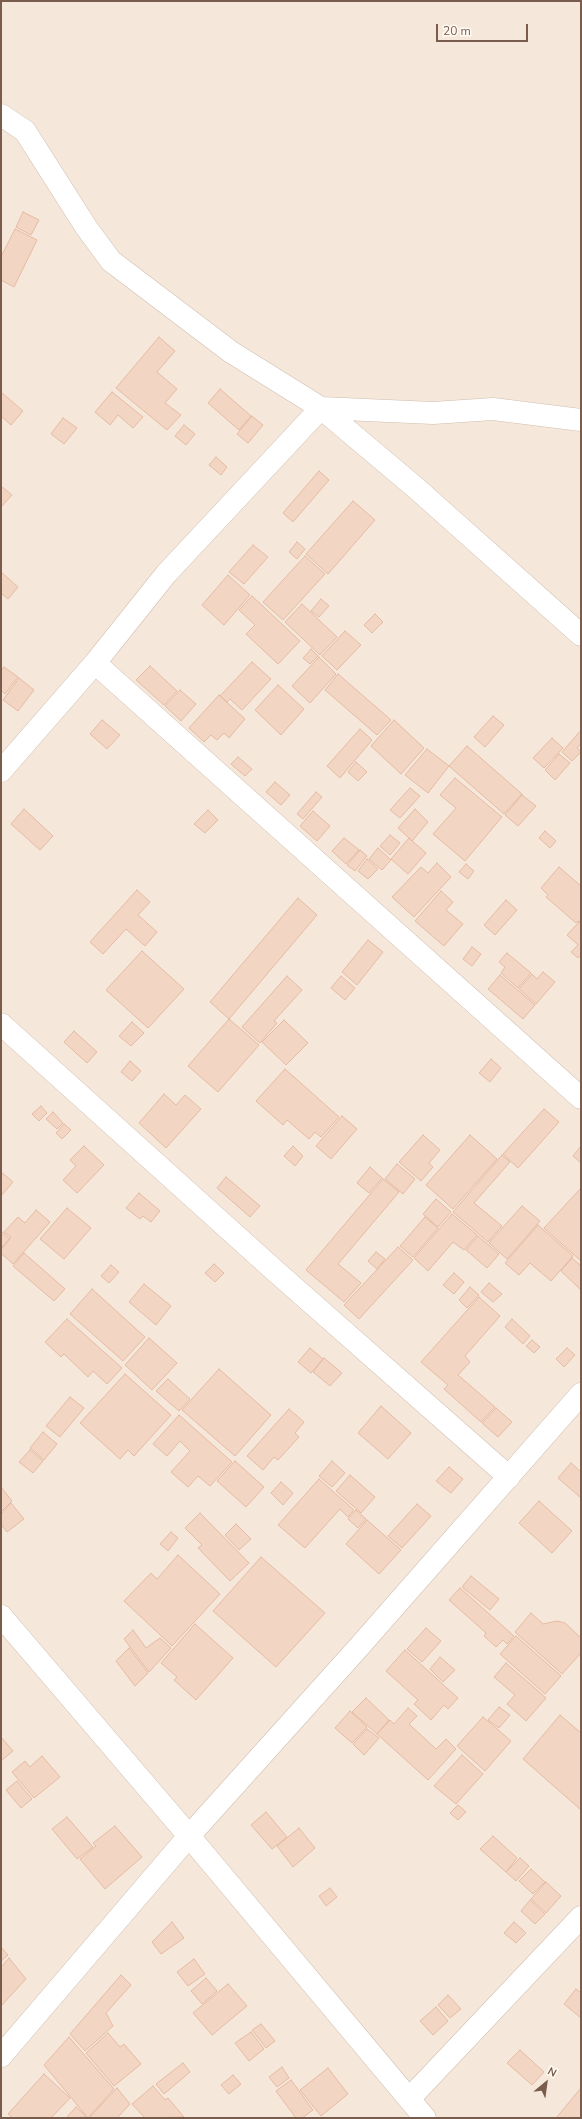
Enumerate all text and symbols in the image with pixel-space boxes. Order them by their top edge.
scale bar [438,16,530,42]
text: 20 m [443,23,471,39]
north arrow [526,2063,566,2103]
text: N [545,2064,559,2081]

